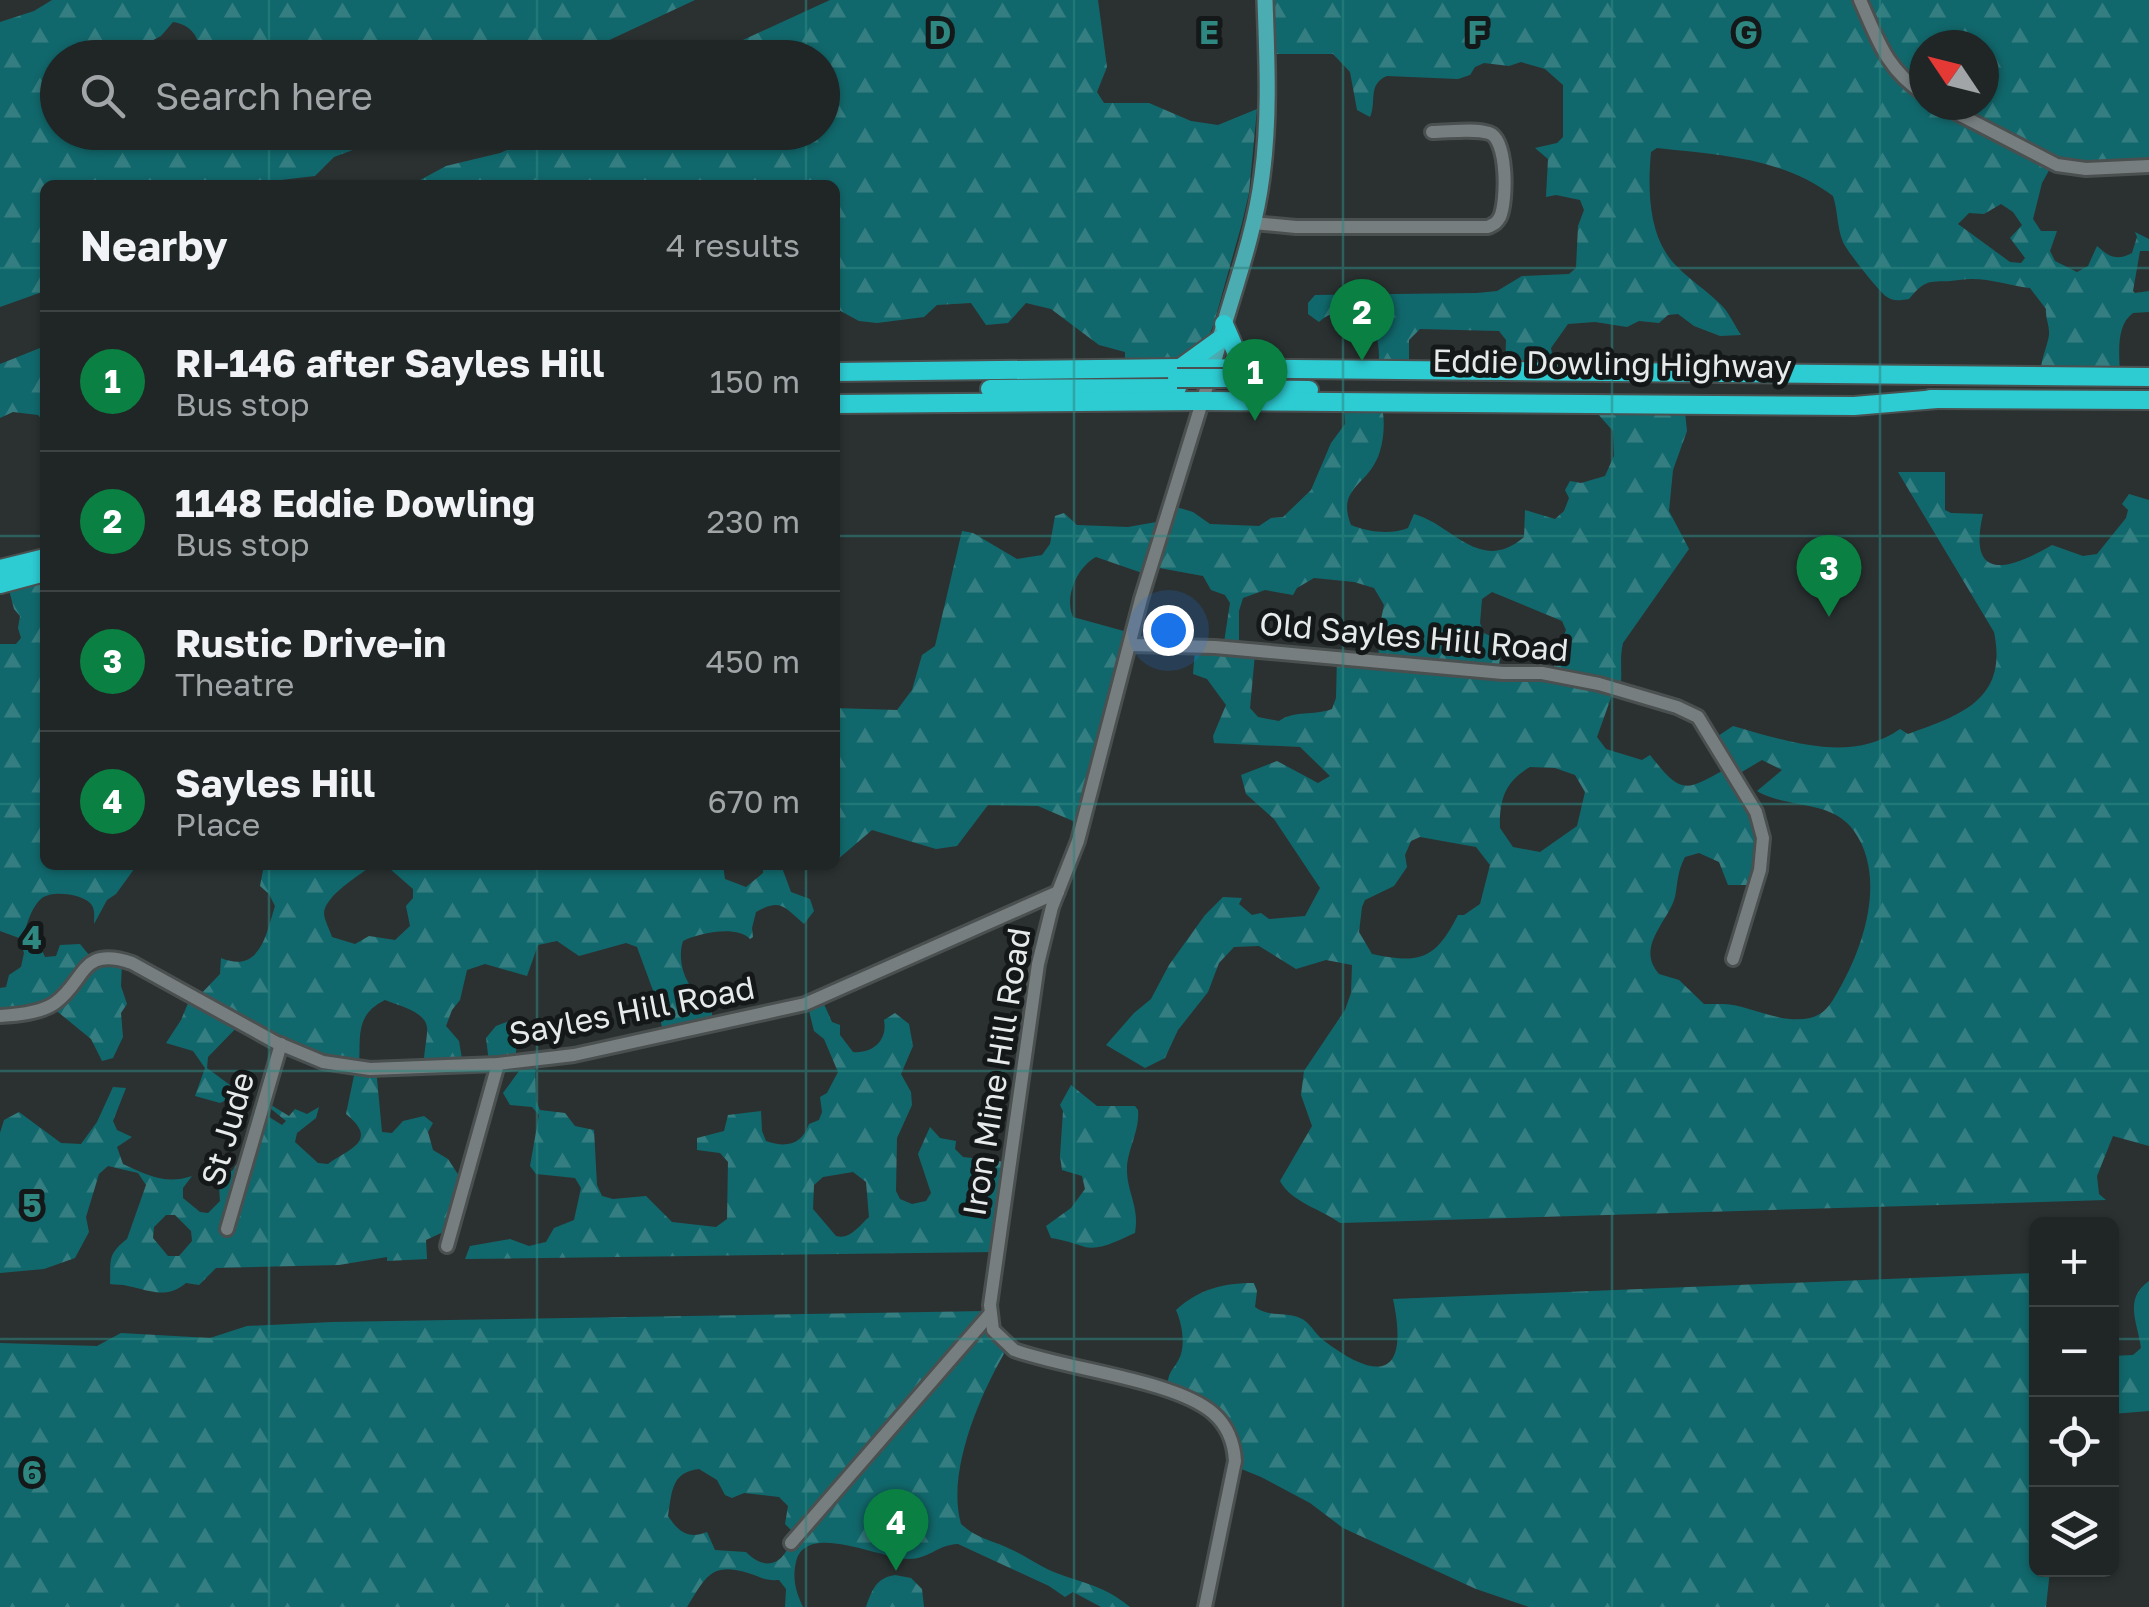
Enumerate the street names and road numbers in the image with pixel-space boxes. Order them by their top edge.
street label: Eddie Dowling Highway [1432,341,1792,385]
street label: Old Sayles Hill Road [1258,604,1570,668]
street label: Iron Mine Hill Road [954,925,1038,1219]
street label: Sayles Hill Road [506,968,758,1052]
street label: St Jude [193,1068,261,1190]

